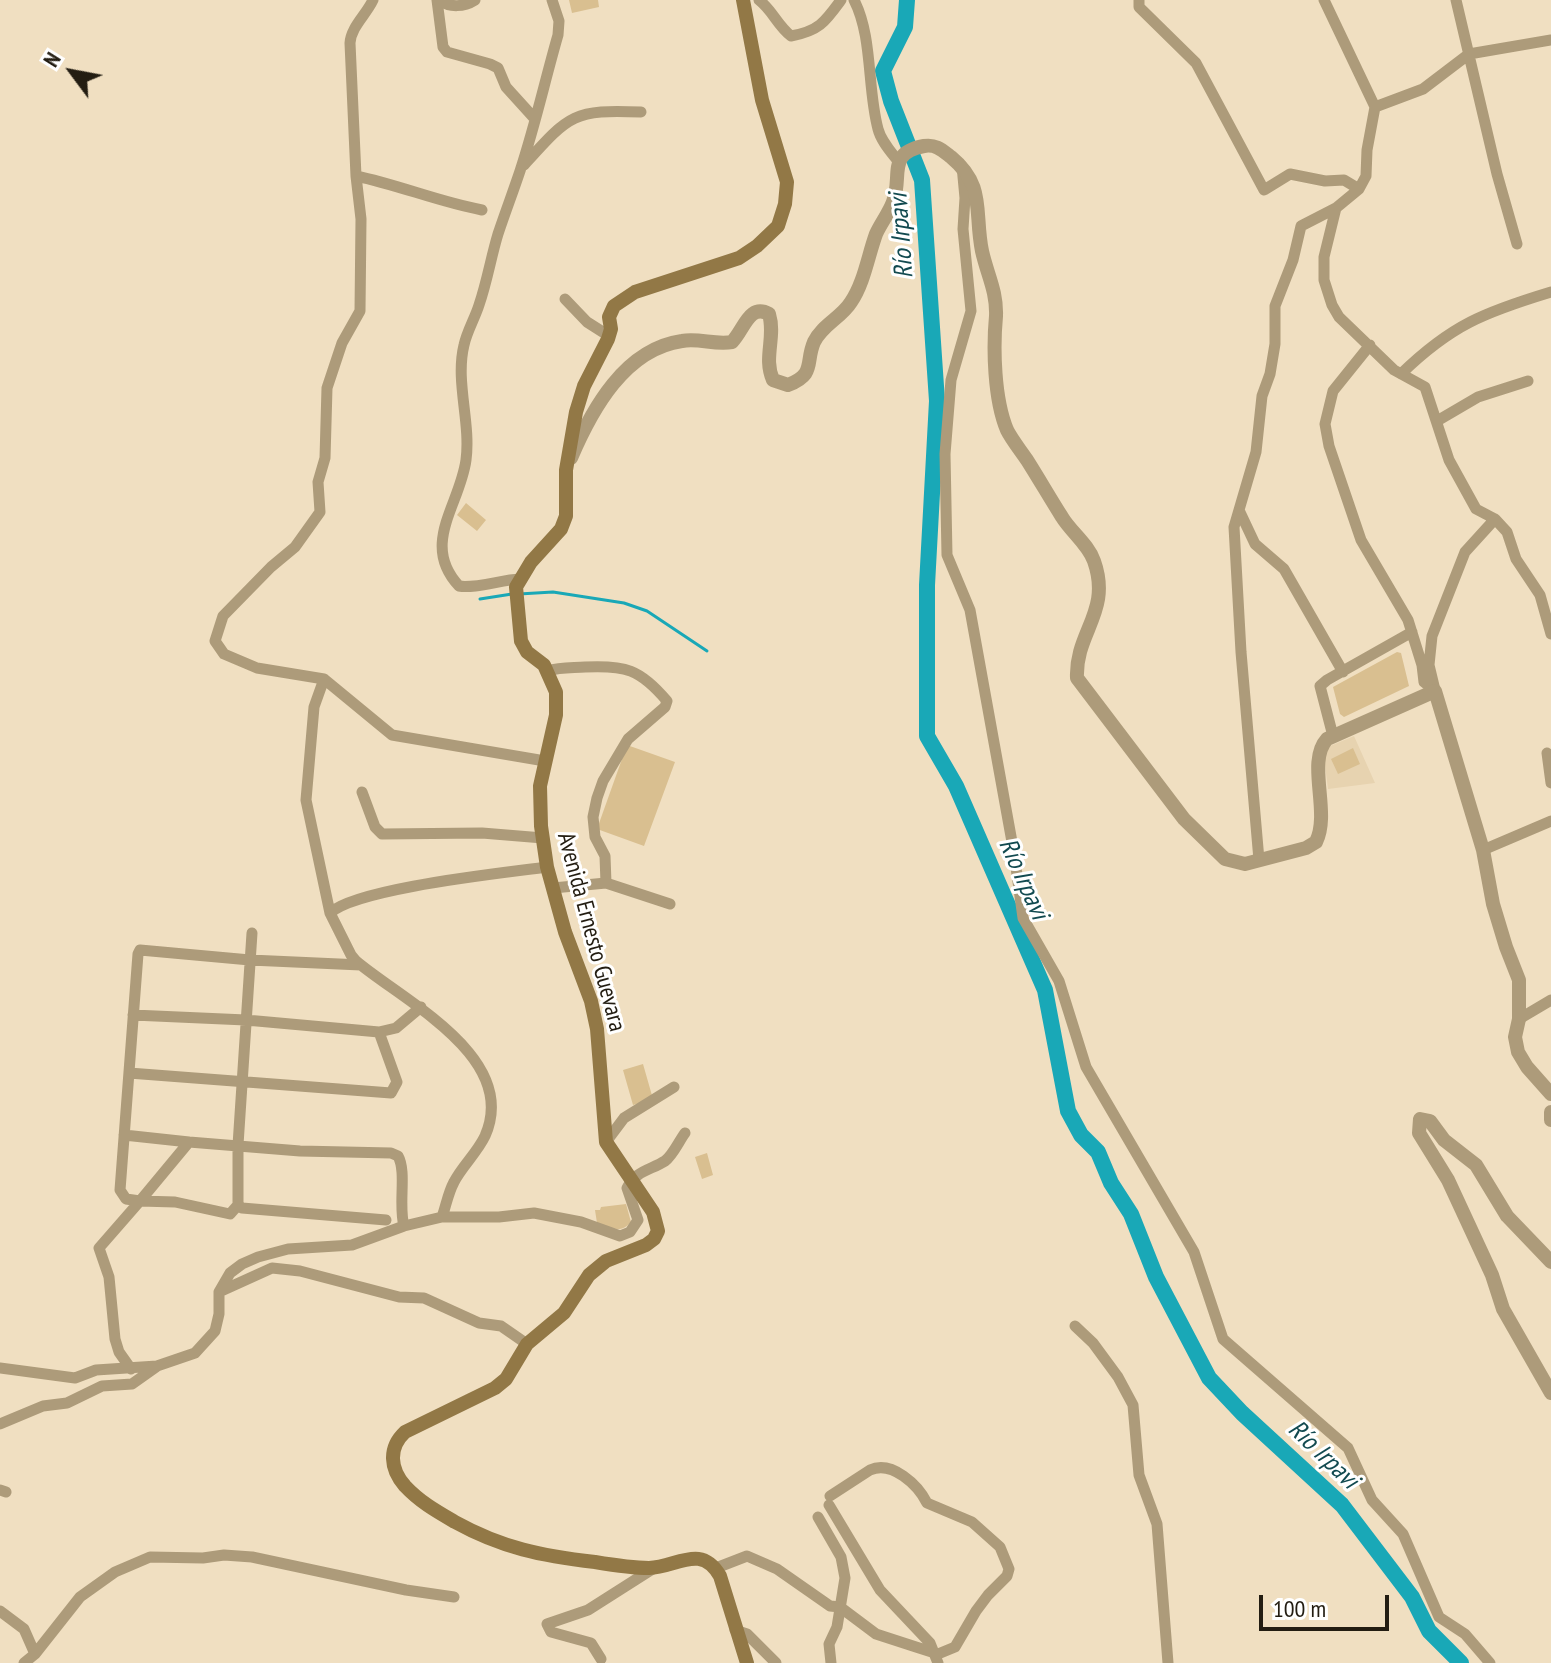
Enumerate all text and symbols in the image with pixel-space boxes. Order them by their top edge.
north arrow [32,32,112,112]
text: N [37,47,67,72]
water label: Río Irpavi [883,192,921,280]
street label: Avenida Ernesto Guevara [551,829,631,1035]
water label: Río Irpavi [991,834,1055,924]
water label: Río Irpavi [1281,1414,1365,1496]
scale bar [1263,1579,1393,1629]
text: 100 m [1273,1593,1326,1624]

